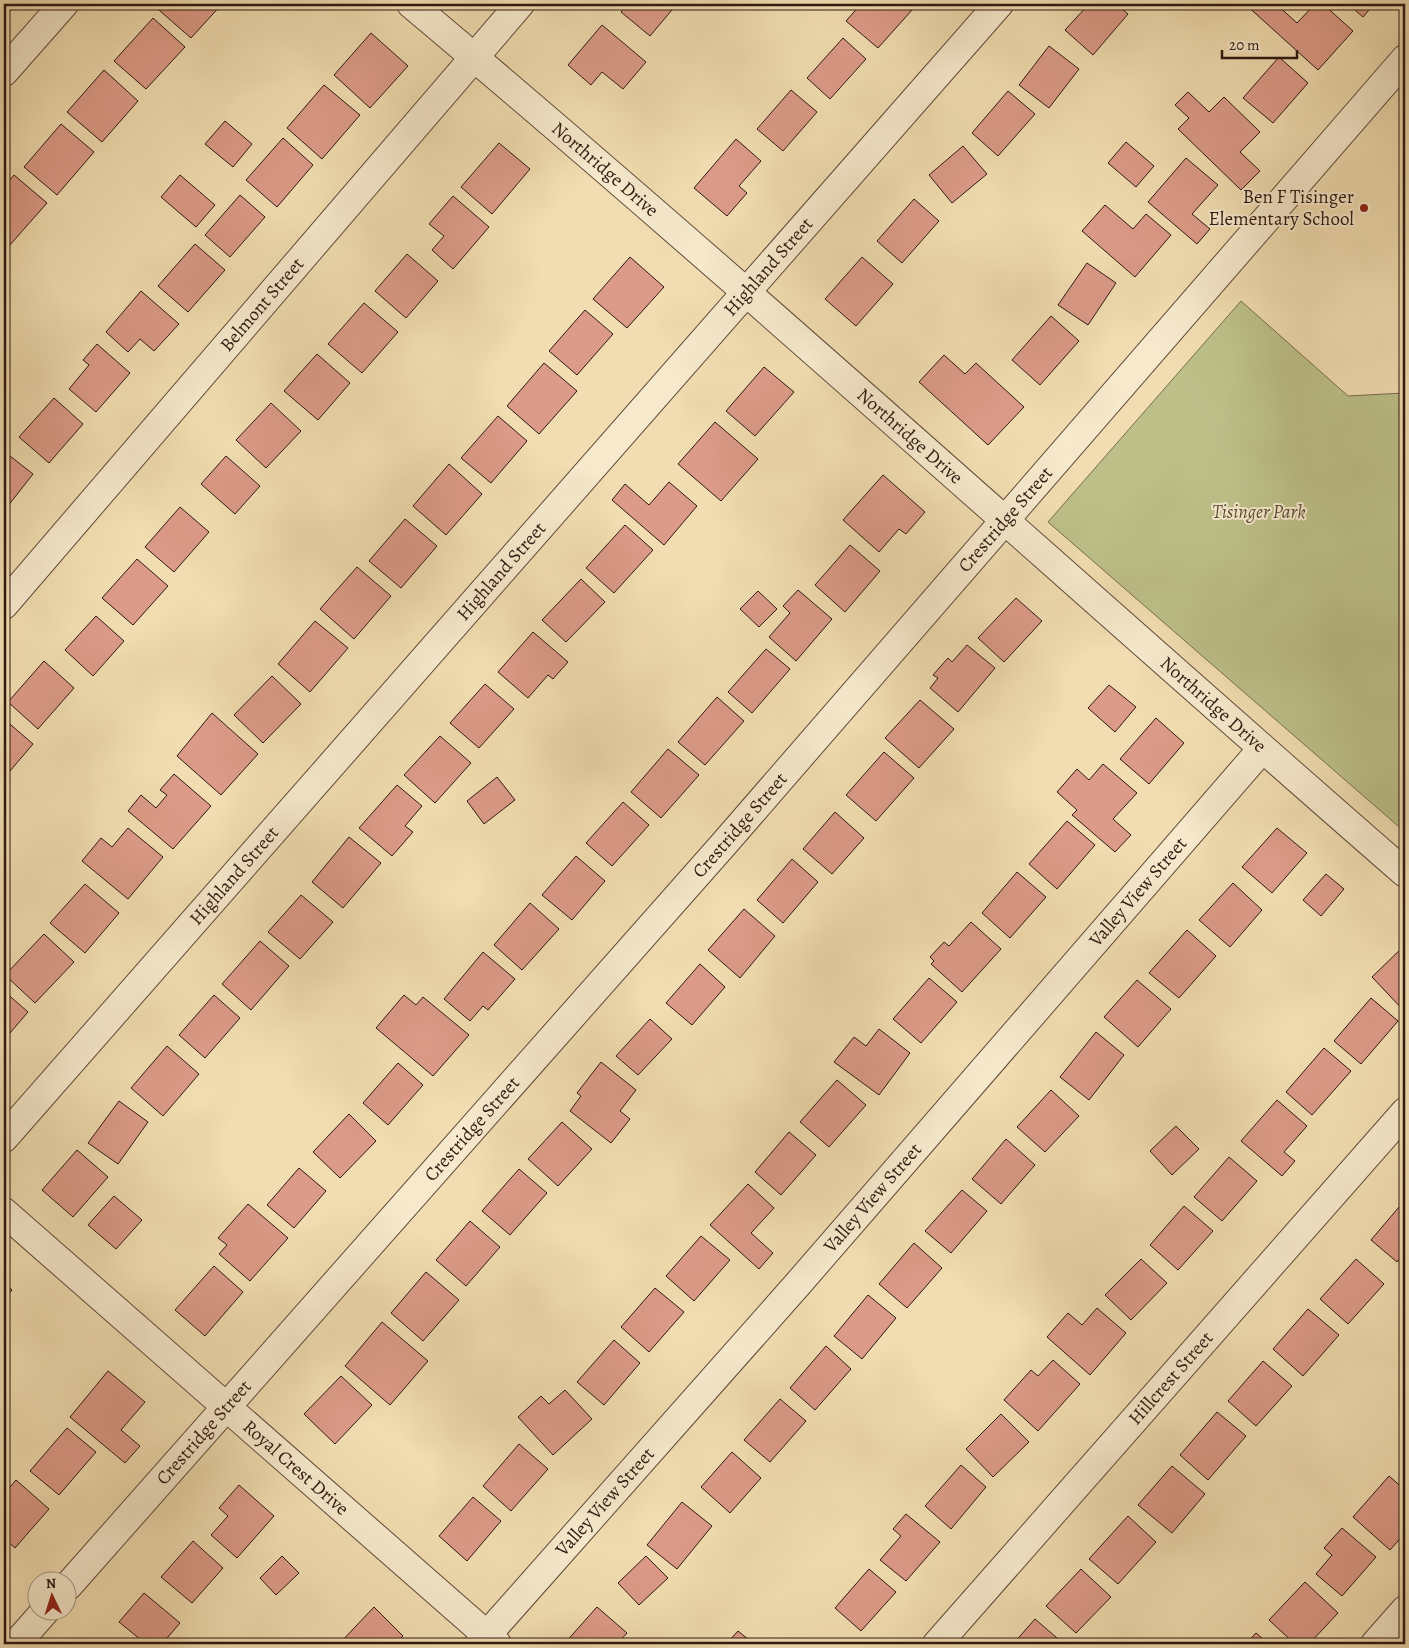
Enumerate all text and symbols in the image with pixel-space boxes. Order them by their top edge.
scale bar [1222,28,1296,60]
text: 20 m [1229,35,1260,55]
street label: Northridge Drive [546,116,664,223]
place label: Ben F Tisinger Elementary School [1209,184,1354,232]
marker: Ben F Tisinger Elementary School [1358,202,1370,214]
street label: Highland Street [718,212,819,322]
street label: Belmont Street [214,252,310,357]
street label: Northridge Drive [851,382,969,490]
street label: Crestridge Street [952,461,1059,578]
park label: Tisinger Park [1212,499,1306,525]
street label: Highland Street [451,516,552,626]
street label: Northridge Drive [1154,651,1272,759]
street label: Crestridge Street [687,767,793,884]
street label: Highland Street [184,821,285,931]
street label: Valley View Street [1082,831,1193,953]
street label: Crestridge Street [418,1071,526,1187]
street label: Valley View Street [817,1137,928,1259]
street label: Hillcrest Street [1122,1326,1219,1431]
street label: Crestridge Street [150,1374,257,1491]
street label: Royal Crest Drive [237,1414,354,1521]
street label: Valley View Street [549,1442,660,1563]
north arrow [28,1570,78,1620]
text: N [45,1574,57,1593]

